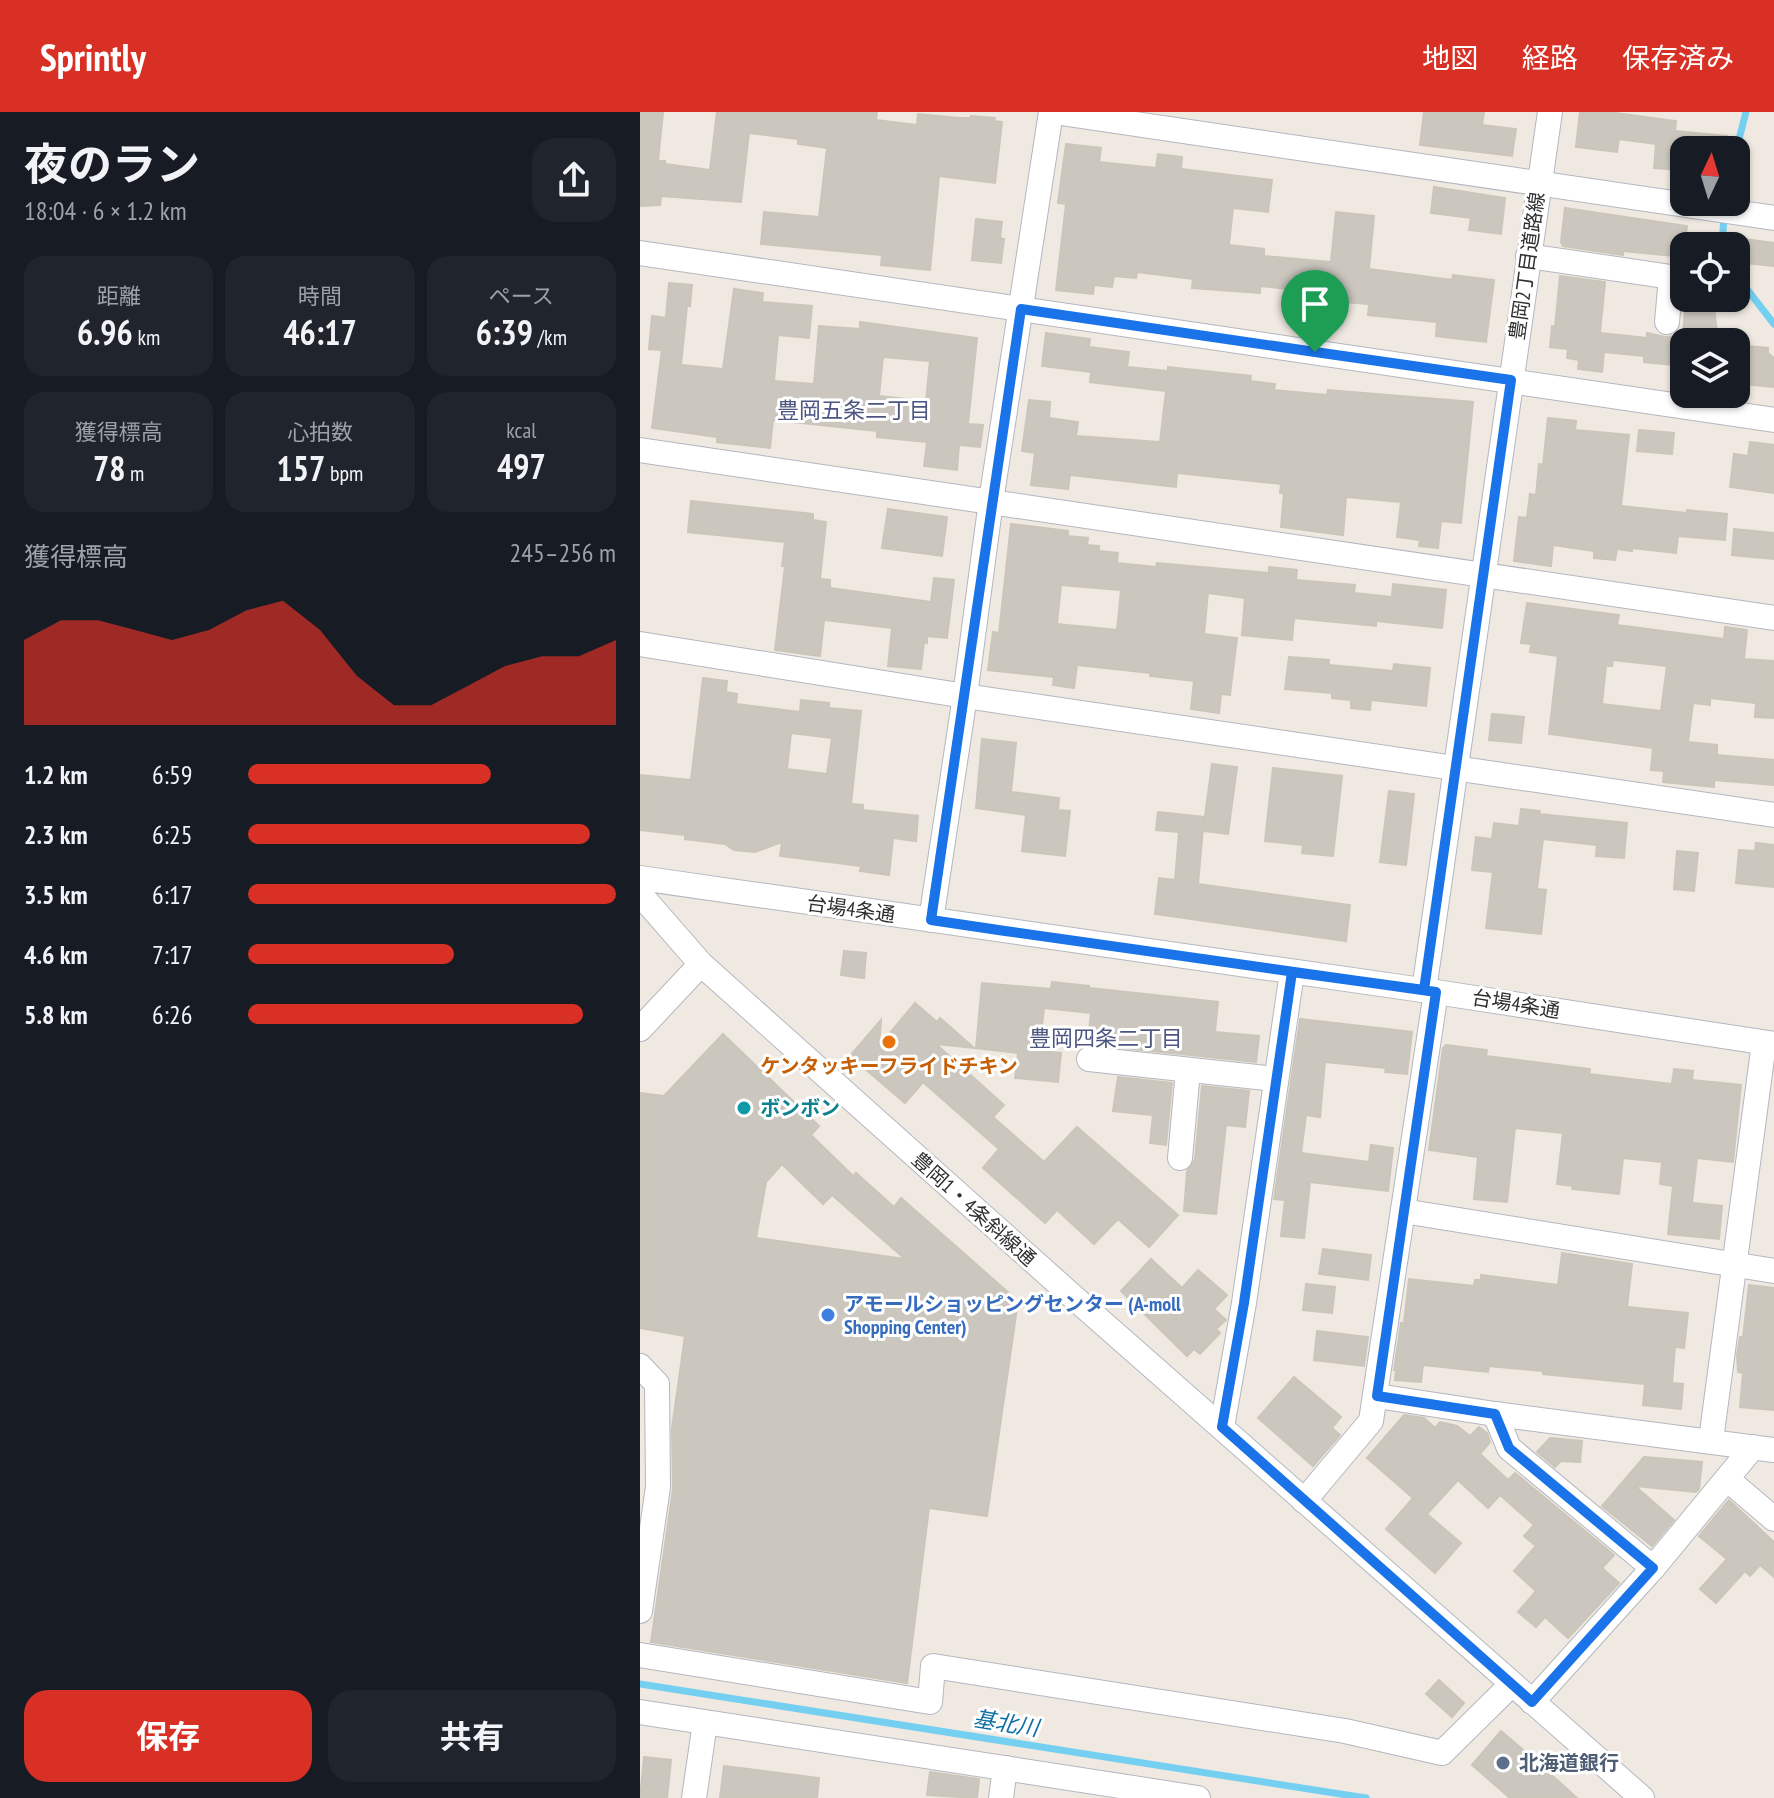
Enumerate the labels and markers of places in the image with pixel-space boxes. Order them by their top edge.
pin [1281,270,1349,352]
marker: ケンタッキーフライドチキン [880,1033,898,1051]
place label: ケンタッキーフライドチキン [760,1053,1018,1079]
place label: ボンボン [760,1095,840,1121]
marker: ボンボン [735,1099,753,1117]
place label: アモールショッピングセンター (A-moll Shopping Center) [844,1291,1181,1340]
marker: アモールショッピングセンター (A-moll Shopping Center) [819,1306,837,1324]
place label: 北海道銀行 [1519,1750,1619,1776]
marker: 北海道銀行 [1494,1754,1512,1772]

